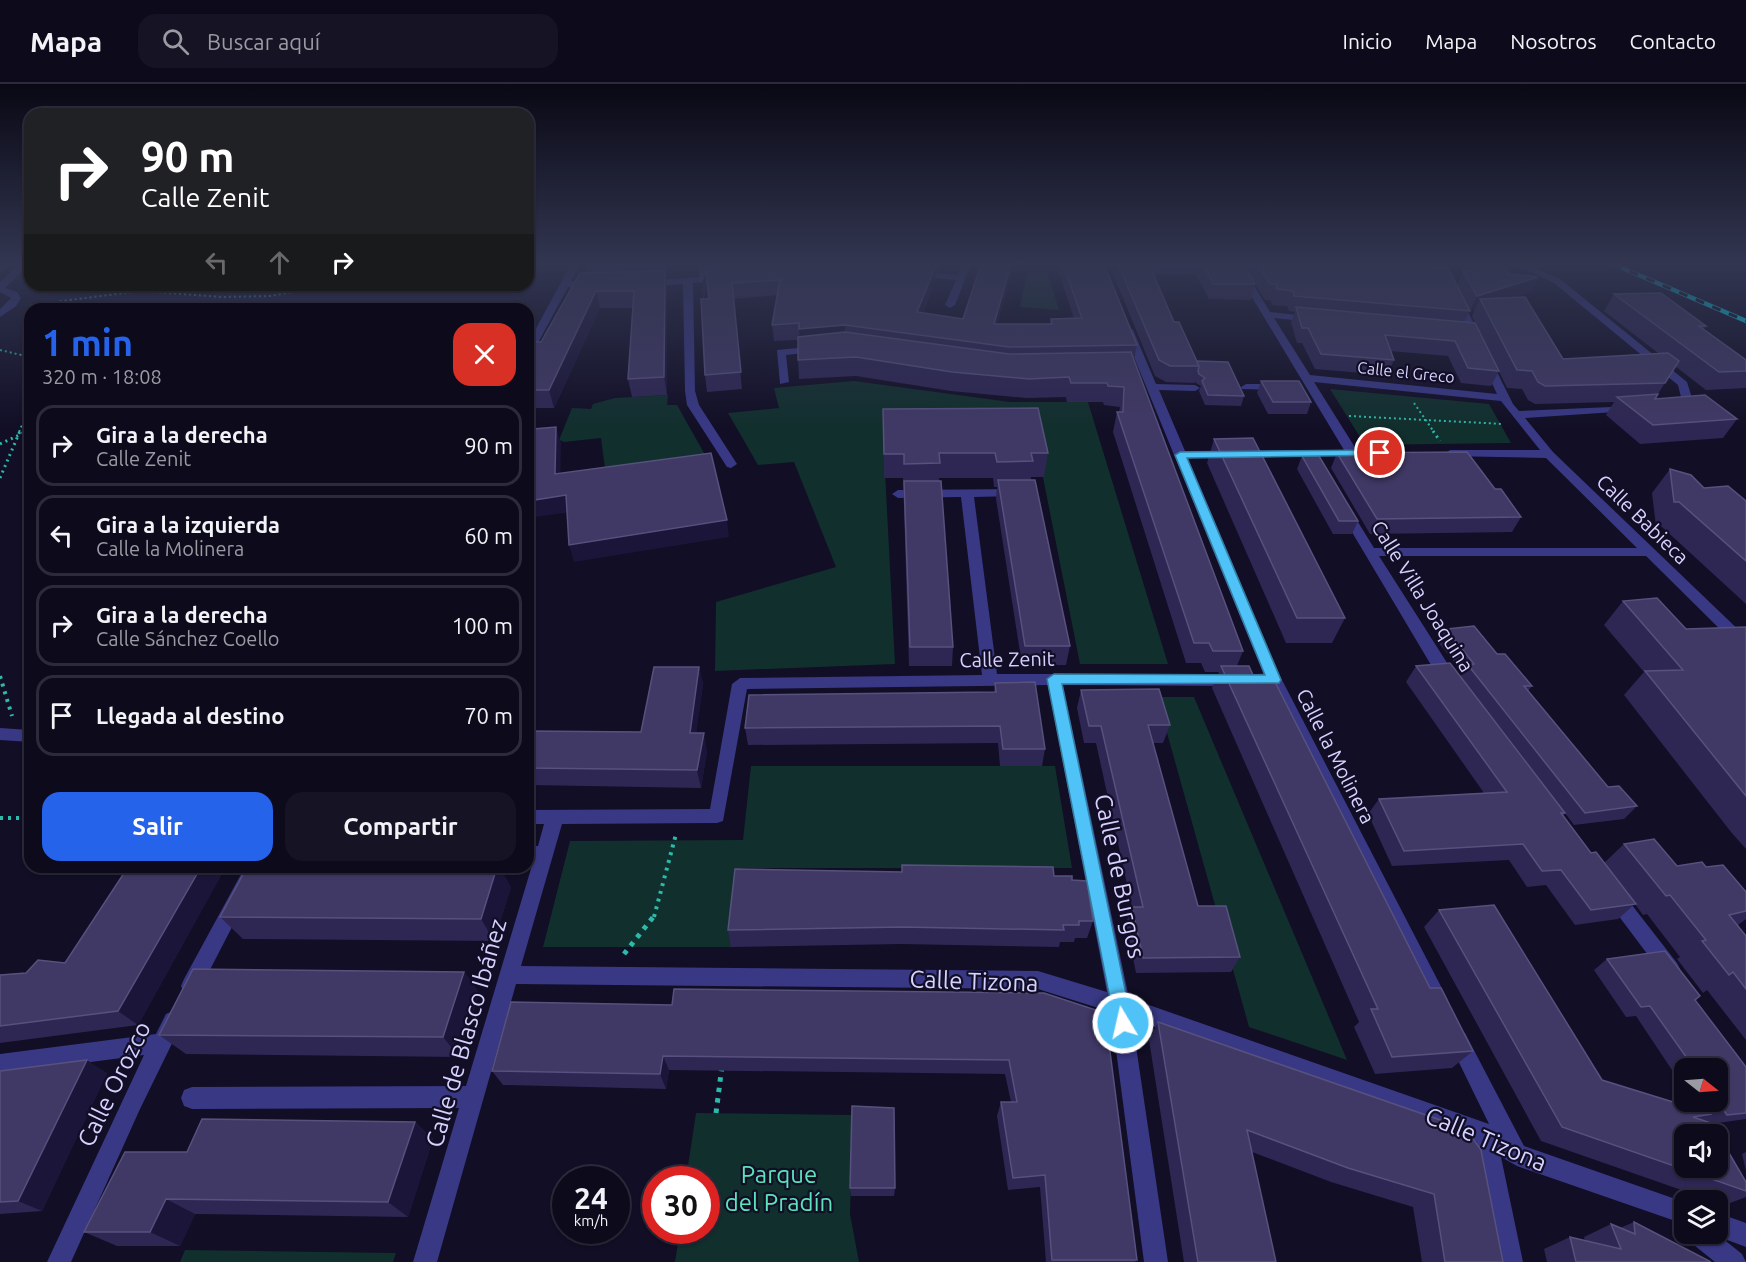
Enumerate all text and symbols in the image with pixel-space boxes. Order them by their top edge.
search box [138,14,558,68]
icon: search [159,25,192,58]
text: Mapa [30,26,102,57]
text: Buscar aquí [207,29,320,54]
text: Inicio [1343,29,1392,53]
text: Mapa [1425,29,1477,53]
text: Nosotros [1510,29,1597,53]
text: Contacto [1630,29,1716,53]
icon: right [42,132,120,210]
text: 90 m [141,133,235,180]
text: Calle Zenit [141,182,269,212]
icon: left [200,246,233,279]
icon: ahead [263,246,296,279]
icon: right [326,246,359,279]
text: 1 min [42,322,133,363]
button: close [453,323,516,386]
street label: Calle el Greco [1356,358,1456,386]
text: 320 m · 18:08 [42,365,162,388]
text: Gira a la derecha [96,422,268,447]
pin [1354,427,1405,478]
icon: right [45,429,78,462]
text: 90 m [464,433,513,458]
icon: arrive [1363,436,1396,469]
text: Calle Zenit [96,447,191,470]
street label: Calle Babieca [1592,469,1694,569]
text: Gira a la izquierda [96,512,280,537]
street label: Calle Villa Joaquina [1367,516,1479,676]
icon: left [45,519,78,552]
text: 60 m [464,523,513,548]
text: Calle la Molinera [96,537,244,560]
text: Gira a la derecha [96,602,268,627]
icon: right [45,609,78,642]
text: 100 m [452,613,513,638]
text: Calle Sánchez Coello [96,627,280,650]
street label: Calle Zenit [959,647,1055,671]
street label: Calle la Molinera [1292,685,1380,827]
icon: arrive [45,699,78,732]
text: Llegada al destino [96,703,284,728]
text: 70 m [464,703,513,728]
street label: Calle de Burgos [1089,791,1151,961]
button: Salir [42,792,273,861]
button: Compartir [285,792,516,861]
street label: Calle de Blasco Ibáñez [420,916,512,1150]
street label: Calle Tizona [909,965,1039,997]
position arrow [1091,991,1155,1055]
street label: Calle Orozco [72,1017,156,1151]
north arrow [1674,1058,1728,1112]
map controls [1674,1058,1728,1244]
street label: Calle Tizona [1421,1101,1551,1177]
button: sound [1674,1124,1728,1178]
park label: Parque del Pradín [725,1161,833,1216]
speed limit sign: 30 [642,1166,720,1244]
text: 24 [574,1181,608,1215]
button: layers [1674,1190,1728,1244]
text: km/h [574,1212,608,1229]

